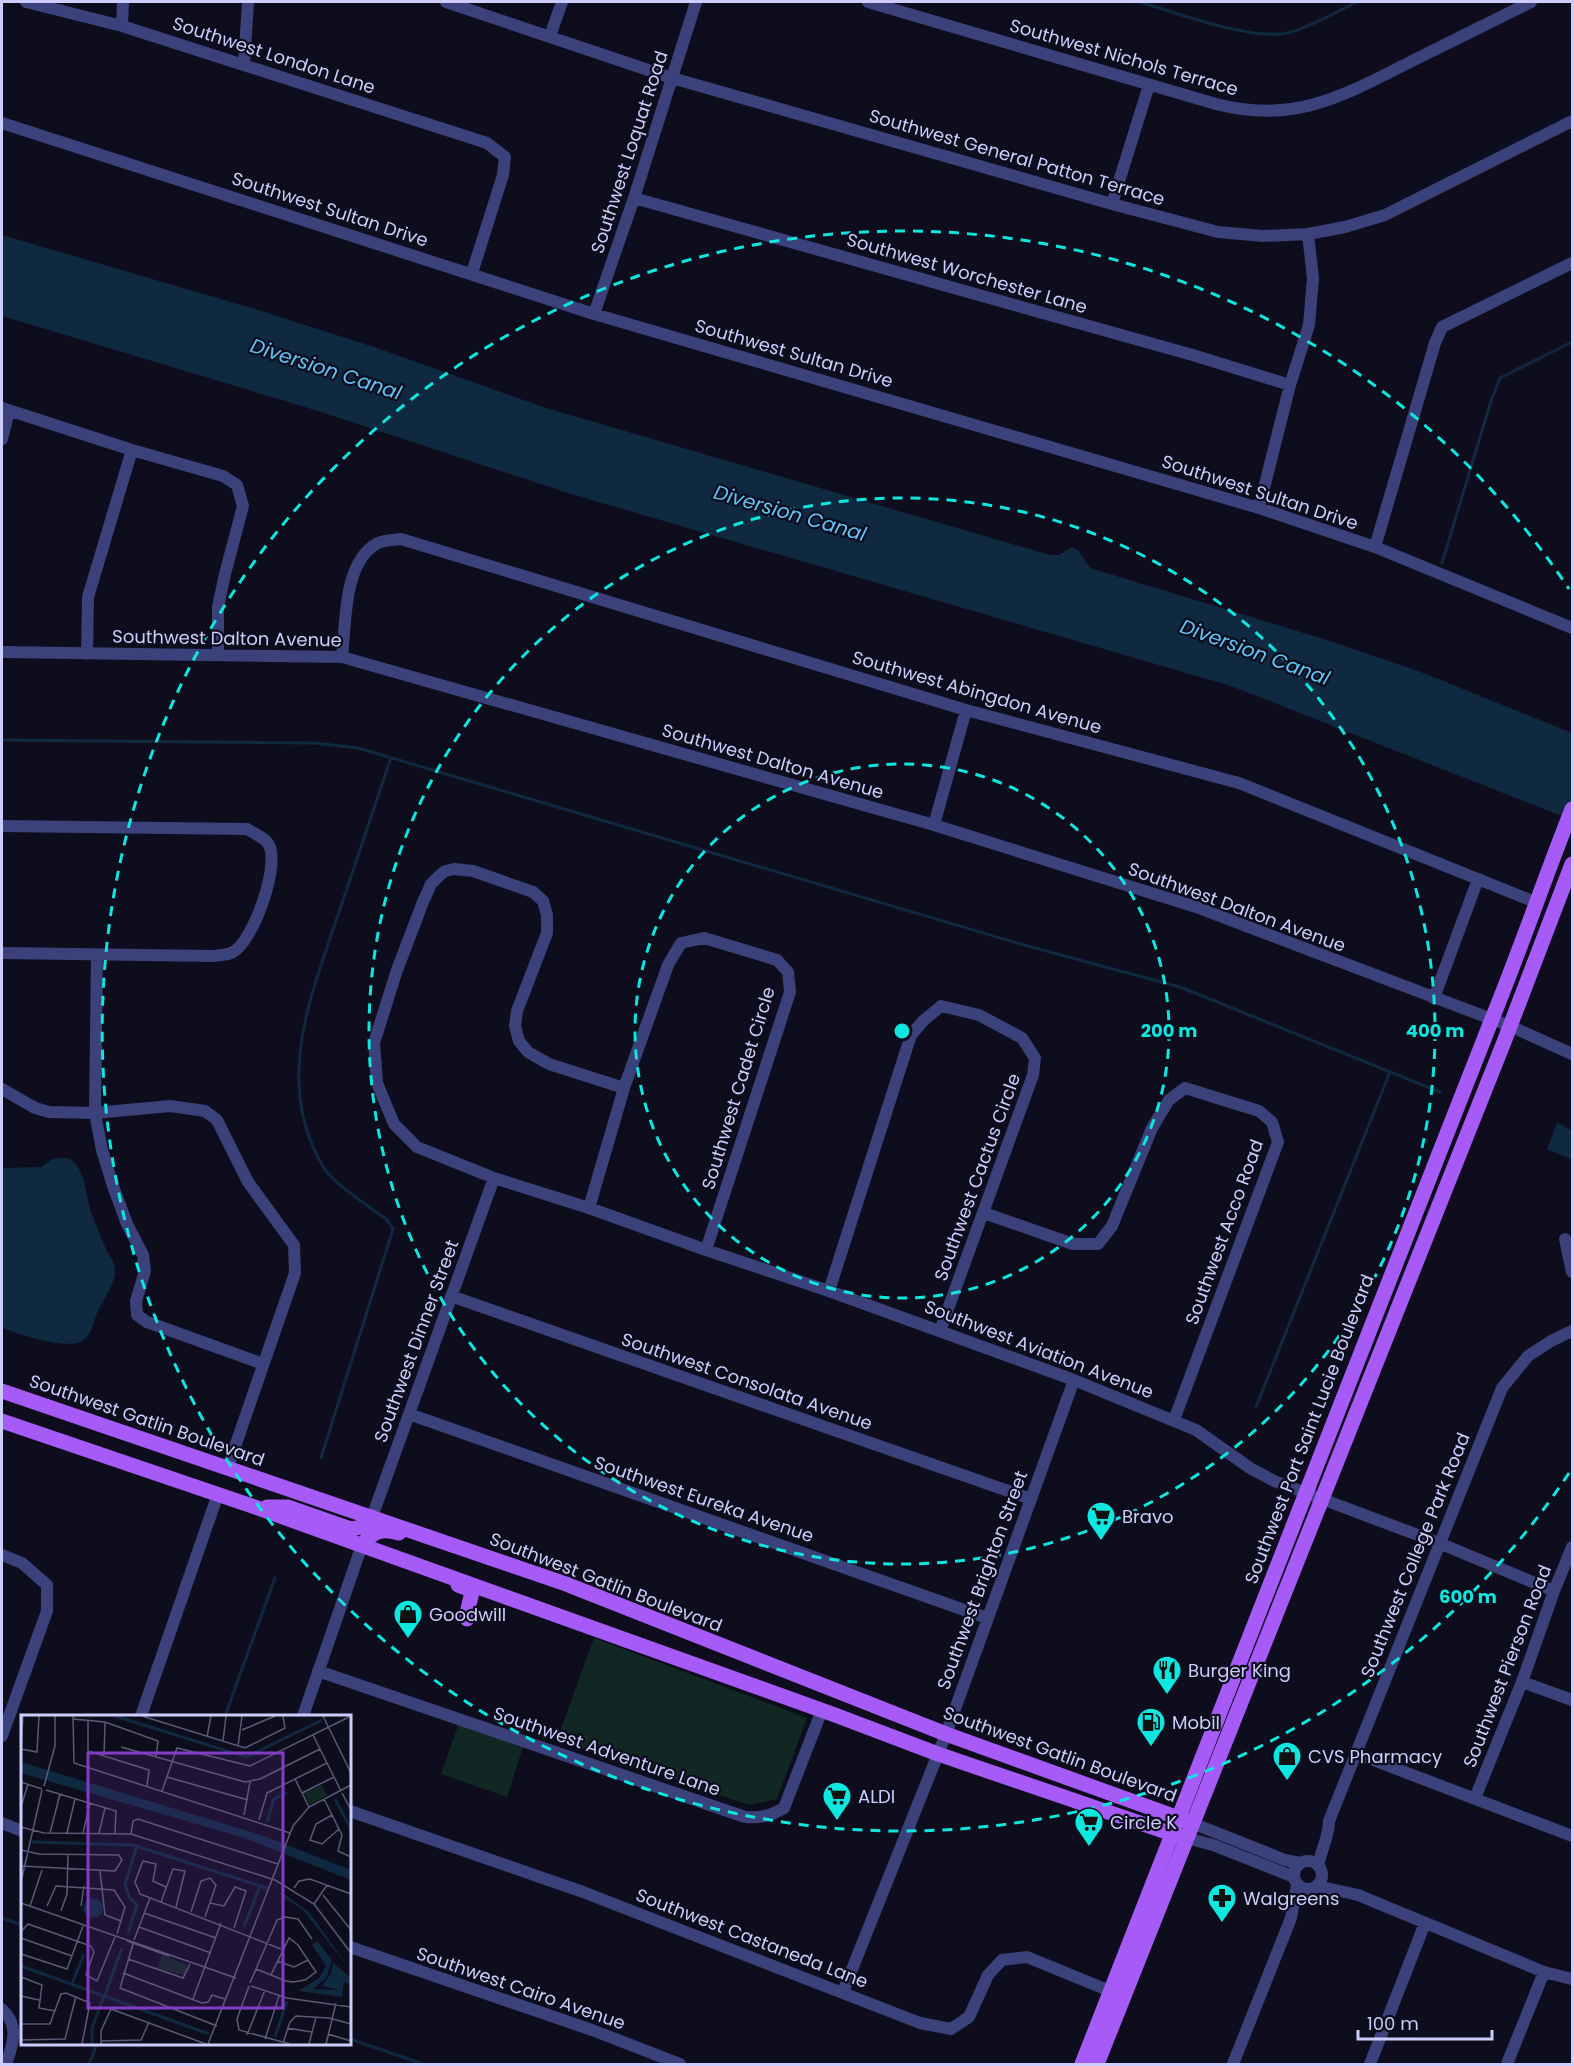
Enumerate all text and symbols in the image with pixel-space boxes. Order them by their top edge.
street label: Southwest London Lane [169,10,379,100]
street label: Southwest Nichols Terrace [1007,12,1241,102]
street label: Southwest Loquat Road [584,47,674,257]
street label: Southwest General Patton Terrace [866,103,1168,211]
street label: Southwest Sultan Drive [229,165,431,253]
street label: Southwest Worchester Lane [844,227,1090,319]
street label: Southwest Sultan Drive [692,313,896,393]
water label: Diversion Canal [247,331,405,407]
street label: Southwest Sultan Drive [1159,448,1361,536]
water label: Diversion Canal [711,478,870,548]
water label: Diversion Canal [1176,612,1334,692]
street label: Southwest Dalton Avenue [112,623,342,653]
street label: Southwest Abingdon Avenue [849,644,1105,740]
street label: Southwest Dalton Avenue [659,717,887,805]
street label: Southwest Dalton Avenue [1125,856,1349,958]
street label: Southwest Cadet Circle [695,984,781,1192]
text: 200 m [1141,1018,1197,1043]
text: 400 m [1406,1018,1464,1043]
centre of rings [892,1021,912,1041]
street label: Southwest Cactus Circle [928,1070,1026,1284]
street label: Southwest Acco Road [1179,1136,1269,1328]
street label: Southwest Dinner Street [368,1236,464,1446]
street label: Southwest Port Saint Lucie Boulevard [1238,1271,1380,1587]
street label: Southwest Aviation Avenue [921,1294,1157,1404]
street label: Southwest Consolata Avenue [618,1326,876,1436]
street label: Southwest Gatlin Boulevard [26,1368,268,1472]
street label: Southwest College Park Road [1354,1429,1476,1681]
street label: Southwest Eureka Avenue [591,1450,817,1548]
street label: Southwest Brighton Street [931,1467,1033,1693]
supermarket icon: Bravo [1085,1500,1117,1542]
place label: Bravo [1122,1504,1174,1529]
street label: Southwest Gatlin Boulevard [486,1526,726,1638]
street label: Southwest Pierson Road [1457,1561,1557,1771]
text: 600 m [1439,1584,1497,1609]
shop icon: Goodwill [392,1598,424,1640]
place label: Goodwill [429,1602,506,1627]
restaurant icon: Burger King [1151,1654,1183,1696]
place label: Burger King [1188,1658,1291,1683]
street label: Southwest Adventure Lane [490,1700,724,1802]
street label: Southwest Gatlin Boulevard [940,1700,1180,1808]
fuel station icon: Mobil [1135,1706,1167,1748]
place label: Mobil [1172,1710,1220,1735]
inset map [21,1715,351,2045]
shop icon: CVS Pharmacy [1271,1740,1303,1782]
place label: CVS Pharmacy [1308,1744,1442,1769]
supermarket icon: ALDI [821,1780,853,1822]
place label: ALDI [858,1784,895,1809]
supermarket icon: Circle K [1073,1806,1105,1848]
place label: Circle K [1110,1810,1177,1835]
street label: Southwest Castaneda Lane [632,1882,872,1994]
pharmacy icon: Walgreens [1206,1882,1238,1924]
place label: Walgreens [1243,1886,1339,1911]
street label: Southwest Cairo Avenue [413,1940,629,2036]
scale bar [1358,2003,1492,2041]
text: 100 m [1367,2011,1419,2036]

